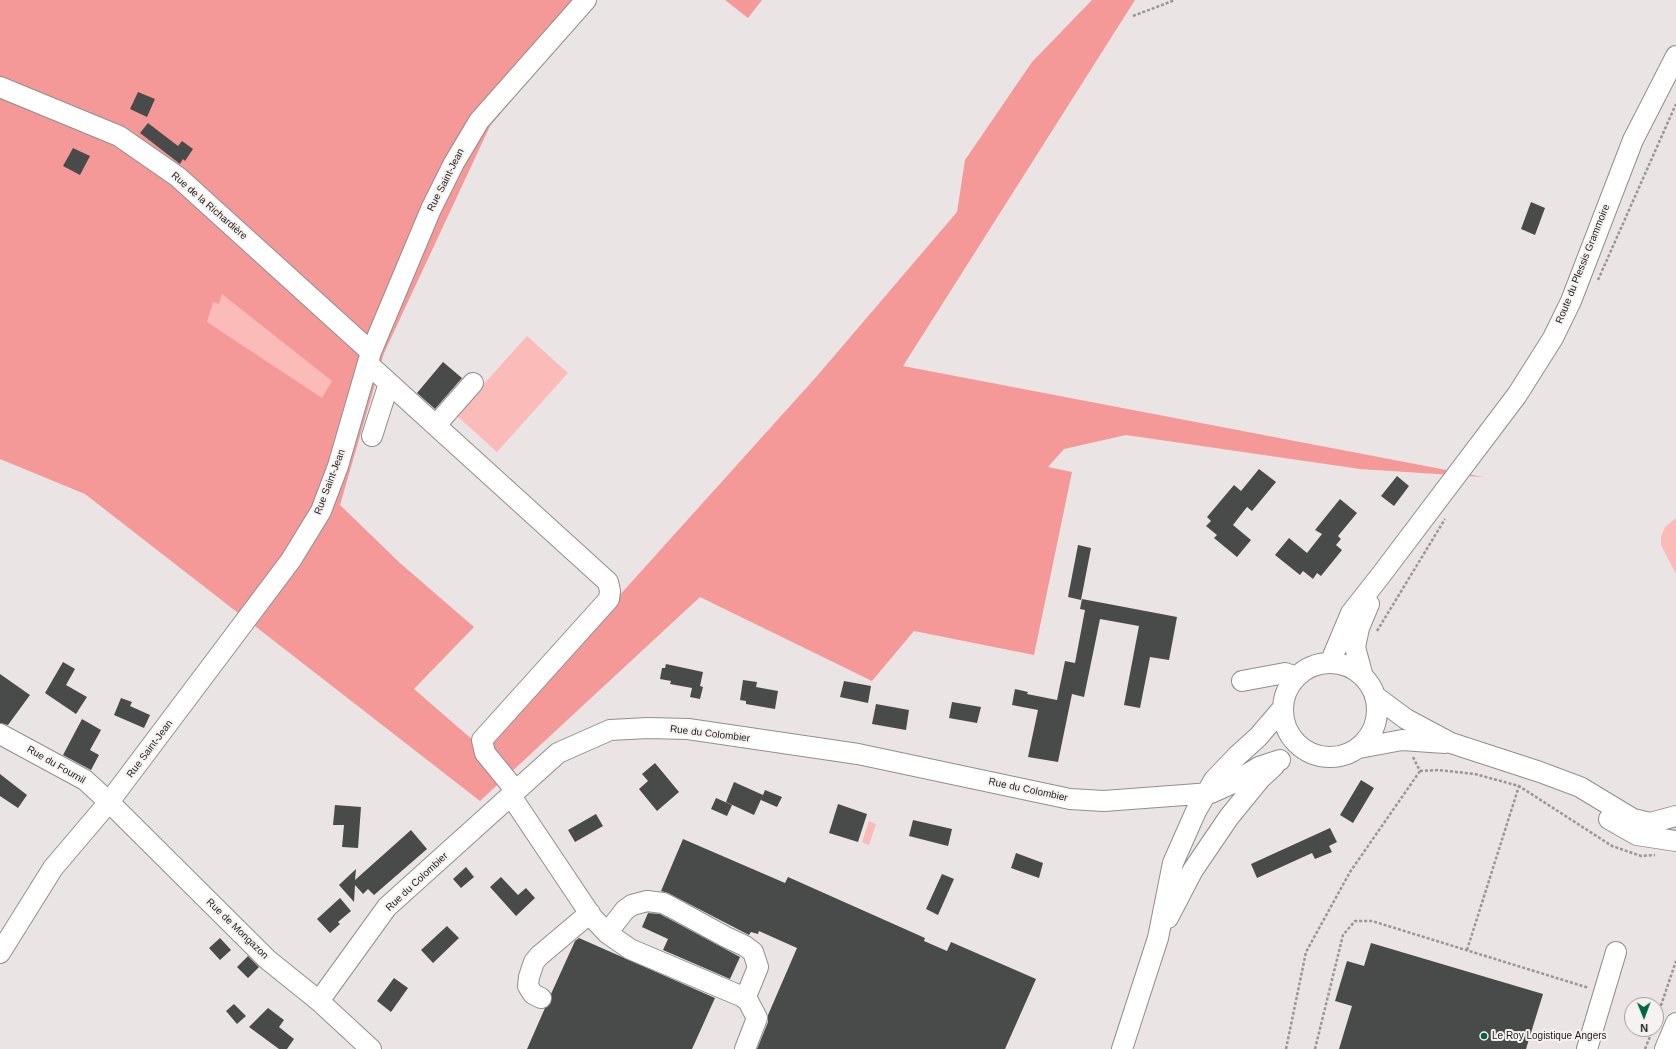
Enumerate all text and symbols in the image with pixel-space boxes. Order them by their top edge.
street label: Rue Saint-Jean [425,147,467,213]
street label: Rue de la Richardière [169,170,249,242]
street label: Route du Plessis Grammoire [1553,202,1613,326]
street label: Rue Saint-Jean [312,448,348,516]
street label: Rue Saint-Jean [124,718,176,780]
street label: Rue du Colombier [669,723,751,745]
street label: Rue du Fournil [25,743,87,787]
street label: Rue du Colombier [987,776,1069,804]
street label: Rue du Colombier [383,850,451,914]
street label: Rue de Mongazon [203,896,271,962]
north arrow [1624,997,1664,1037]
text: N [1640,1022,1648,1034]
place label: Le Roy Logistique Angers [1492,1030,1607,1042]
marker: Le Roy Logistique Angers [1479,1031,1489,1041]

